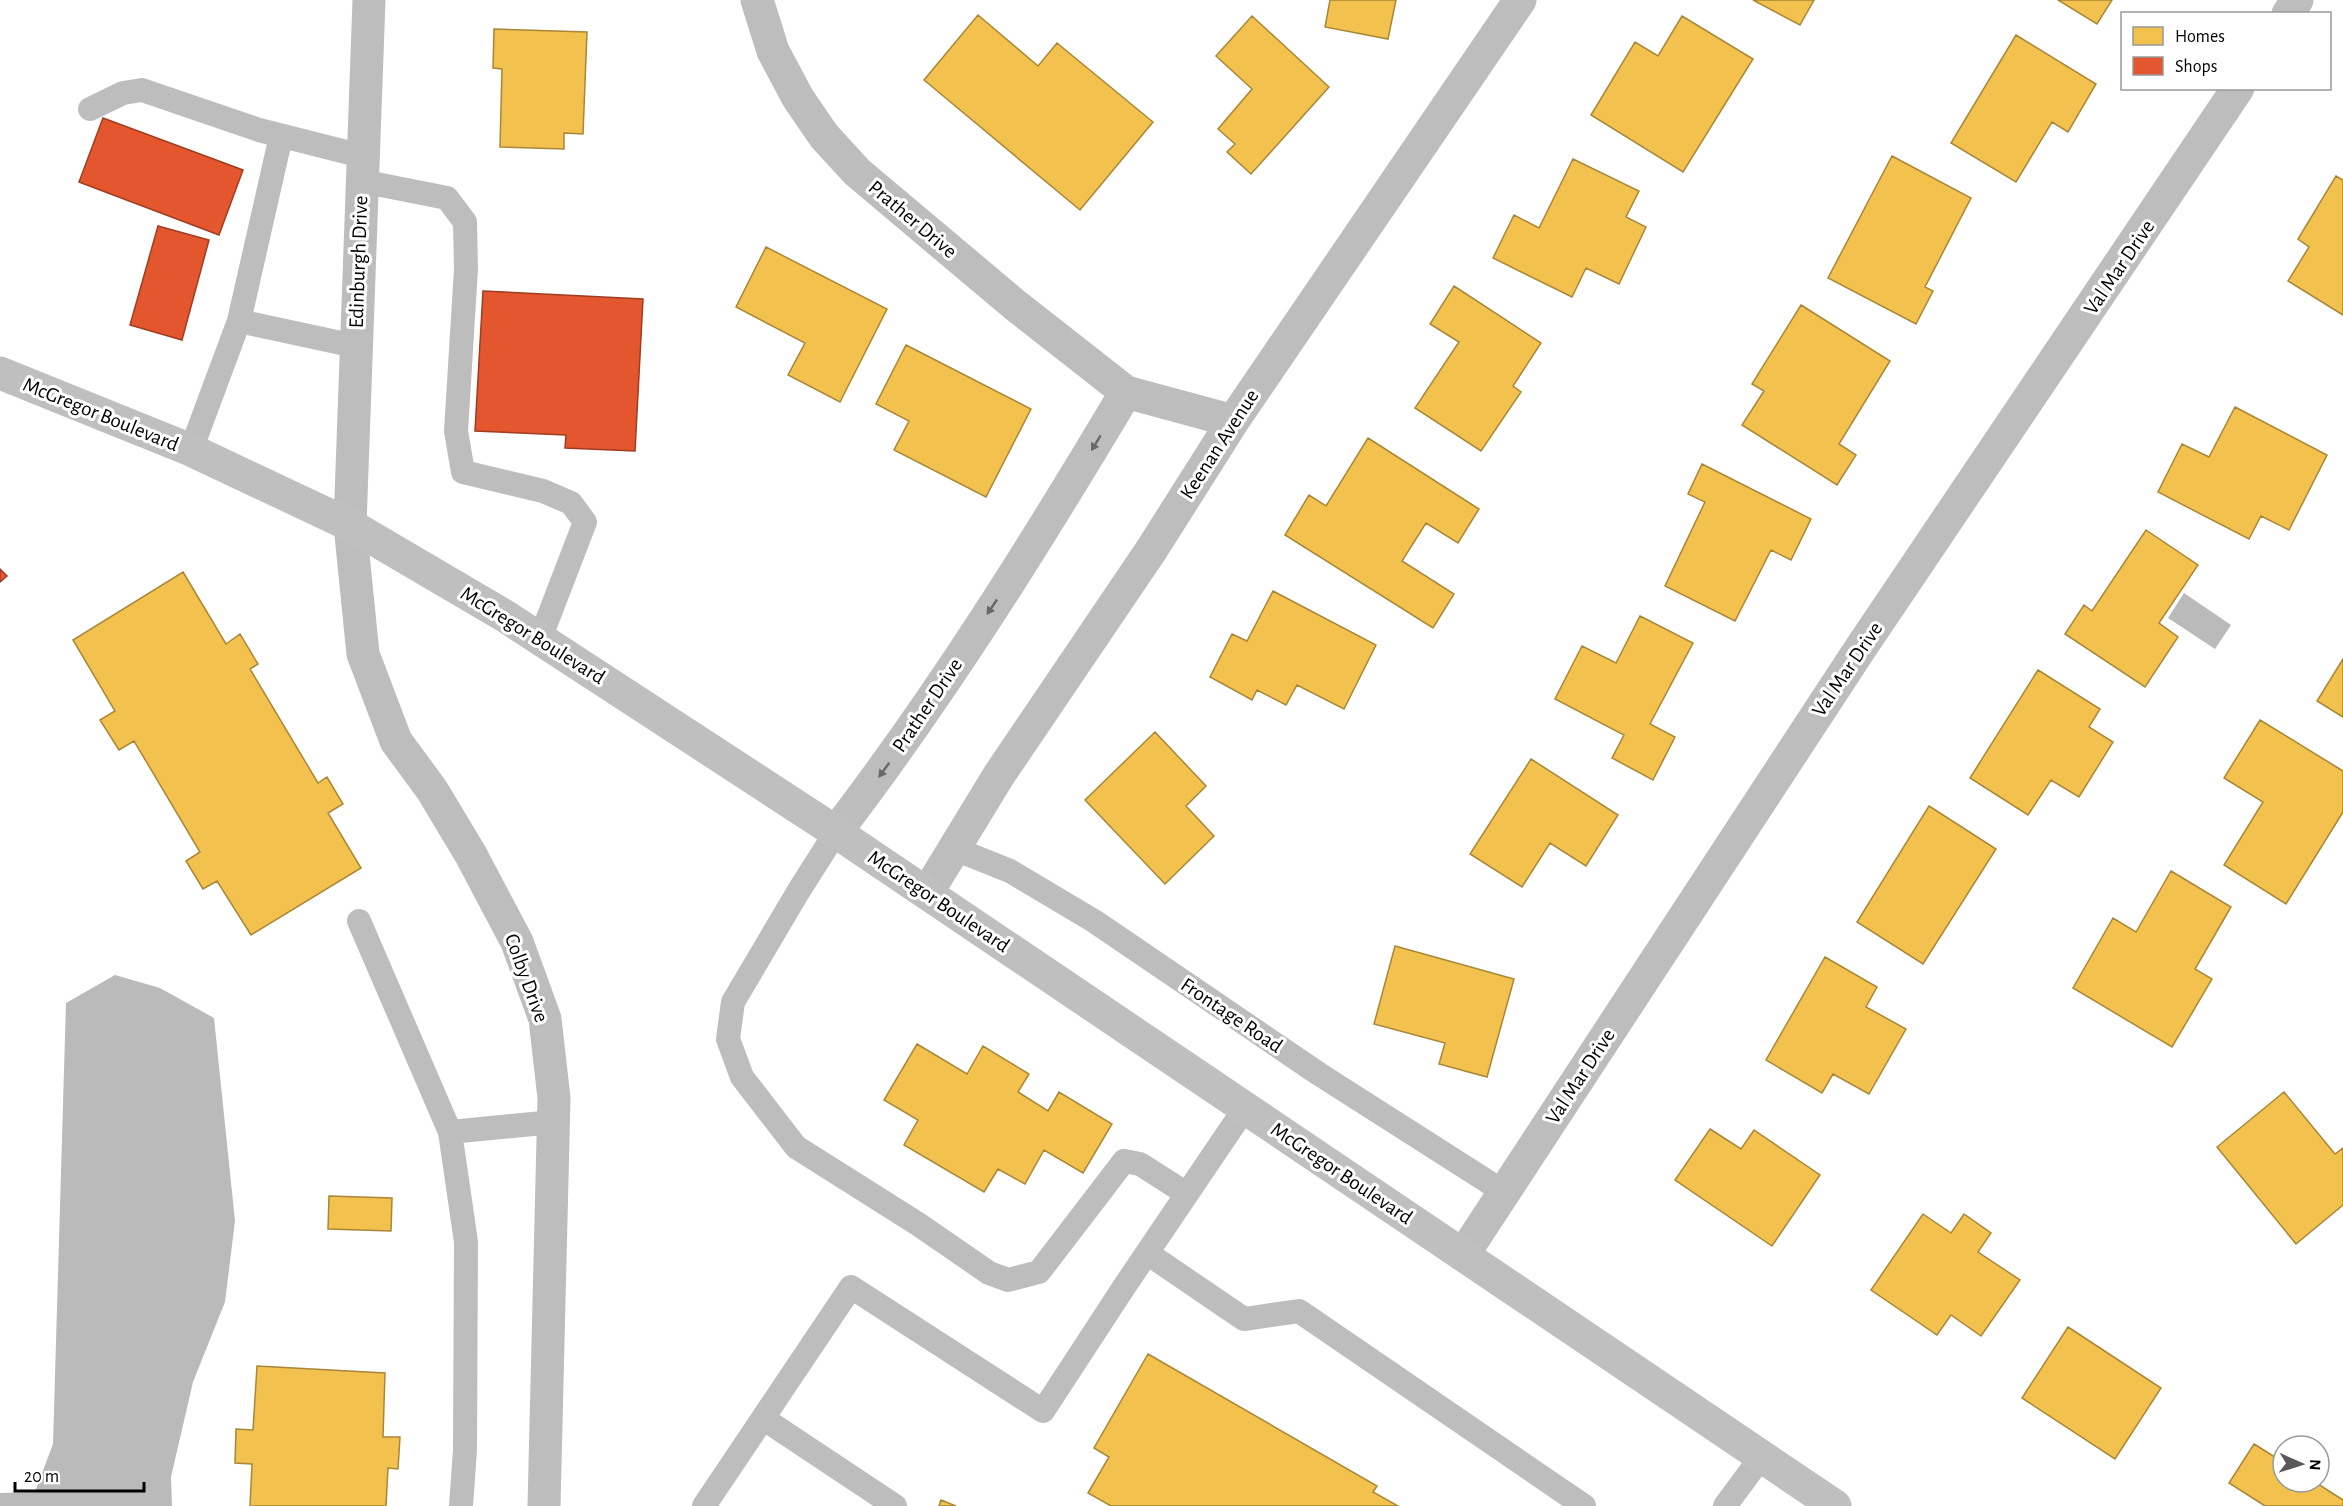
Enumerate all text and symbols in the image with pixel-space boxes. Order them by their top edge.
legend [2121,12,2331,90]
text: Homes [2175,28,2225,46]
text: Shops [2175,58,2217,76]
street label: Prather Drive [865,177,961,262]
street label: Edinburgh Drive [346,195,371,329]
street label: Val Mar Drive [2080,216,2159,318]
street label: McGregor Boulevard [20,374,182,455]
street label: Keenan Avenue [1176,386,1263,503]
one-way arrow [1091,435,1101,452]
street label: McGregor Boulevard [457,583,609,688]
one-way arrow [986,599,997,615]
street label: Val Mar Drive [1808,618,1887,720]
street label: Prather Drive [888,655,966,756]
one-way arrow [878,762,890,777]
street label: McGregor Boulevard [864,846,1013,957]
street label: Colby Drive [501,931,552,1025]
street label: Frontage Road [1177,974,1286,1057]
street label: Val Mar Drive [1542,1025,1619,1128]
street label: McGregor Boulevard [1267,1118,1416,1229]
north arrow [2271,1434,2331,1494]
scale bar [15,1455,144,1493]
text: N [2307,1459,2323,1471]
text: 20 m [24,1468,59,1486]

